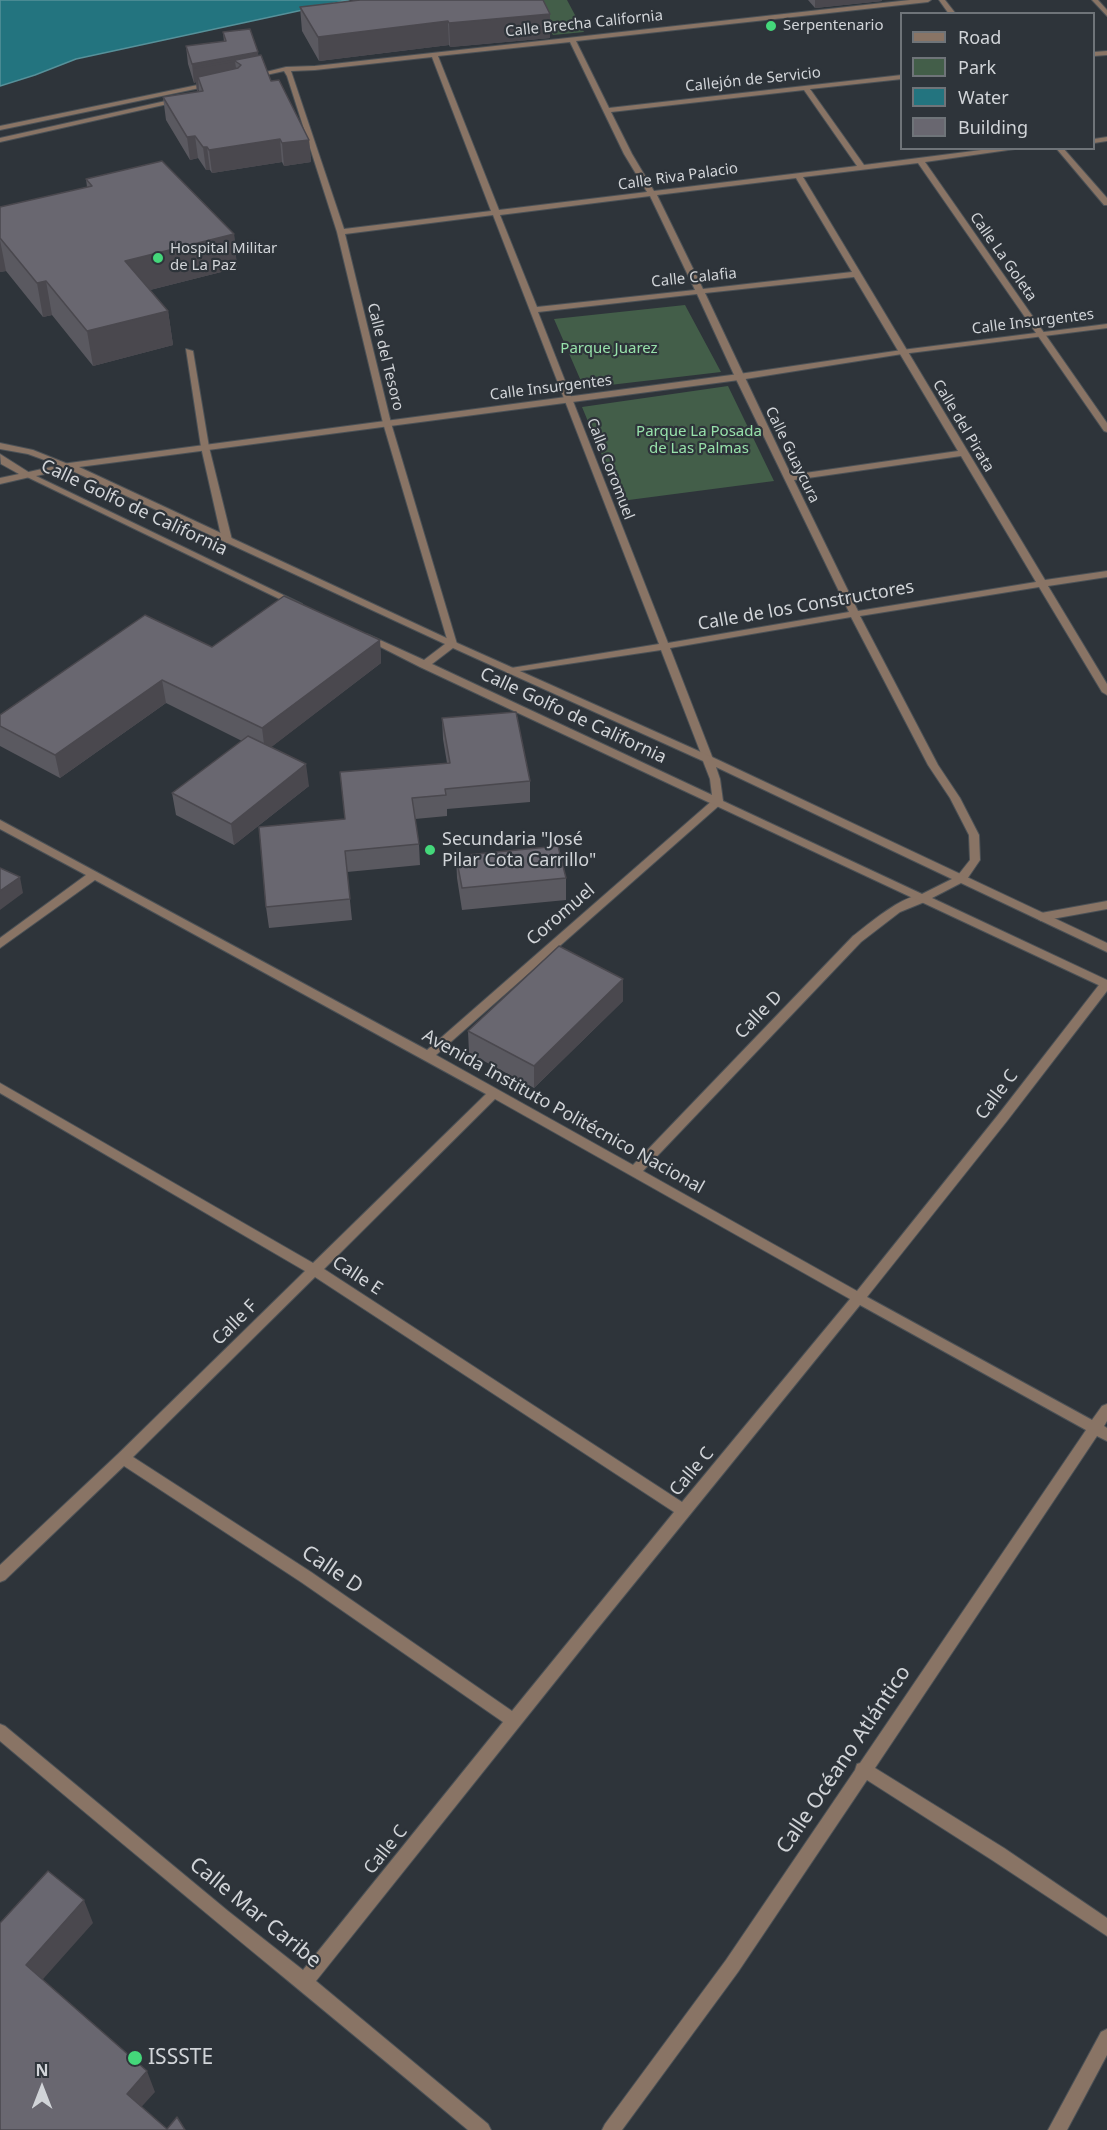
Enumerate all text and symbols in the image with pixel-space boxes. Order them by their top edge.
street label: Calle Brecha California [504,7,664,41]
legend [900,12,1095,150]
place label: Serpentenario [783,17,884,35]
marker: Serpentenario [764,19,778,33]
text: Road [958,25,1001,49]
text: Park [958,55,996,79]
street label: Callejón de Servicio [684,64,822,96]
text: Water [958,85,1009,109]
text: Building [958,115,1028,139]
street label: Calle Riva Palacio [617,160,739,194]
street label: Calle La Goleta [966,209,1040,305]
place label: Hospital Militar de La Paz [170,240,277,275]
marker: Hospital Militar de La Paz [151,251,165,265]
street label: Calle Calafia [650,265,738,291]
street label: Calle del Tesoro [363,301,407,413]
street label: Calle Insurgentes [971,306,1095,338]
park label: Parque Juarez [560,340,658,358]
street label: Calle Insurgentes [489,372,613,404]
street label: Calle del Pirata [928,377,998,475]
street label: Calle Guaycura [761,404,823,506]
street label: Calle Coromuel [582,416,638,522]
park label: Parque La Posada de Las Palmas [636,423,762,458]
street label: Calle Golfo de California [37,455,231,561]
street label: Calle de los Constructores [696,576,916,636]
street label: Calle Golfo de California [476,663,670,769]
place label: Secundaria "José Pilar Cota Carrillo" [442,829,596,872]
marker: Secundaria "José Pilar Cota Carrillo" [423,843,437,857]
street label: Coromuel [523,880,599,950]
street label: Calle D [731,986,787,1044]
street label: Avenida Instituto Politécnico Nacional [418,1025,708,1199]
street label: Calle C [971,1066,1023,1124]
street label: Calle E [328,1252,386,1300]
street label: Calle F [208,1296,262,1350]
street label: Calle C [665,1443,719,1501]
street label: Calle D [297,1540,367,1600]
street label: Calle Océano Atlántico [772,1661,916,1859]
street label: Calle C [360,1821,412,1879]
street label: Calle Mar Caribe [184,1852,326,1974]
place label: ISSSTE [148,2045,213,2071]
marker: ISSSTE [126,2049,144,2067]
north arrow [12,2058,72,2118]
text: N [35,2059,49,2081]

